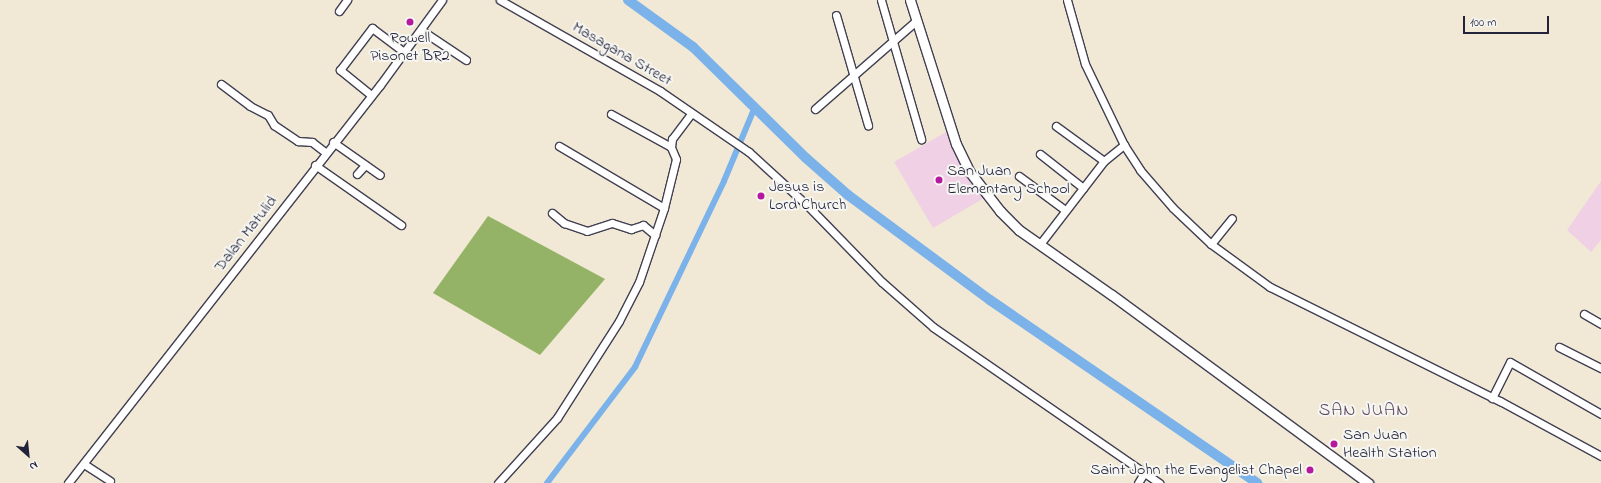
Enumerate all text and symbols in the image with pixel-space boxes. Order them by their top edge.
scale bar [1465,8,1551,34]
text: 100 m [1470,14,1497,32]
marker: Rowell Pisonet BR2 [405,17,415,27]
street label: Masagana Street [569,18,675,90]
place label: Rowell Pisonet BR2 [370,28,450,66]
place label: San Juan Elementary School [947,161,1070,199]
marker: San Juan Elementary School [934,175,944,185]
place label: Jesus is Lord Church [769,177,846,215]
marker: Jesus is Lord Church [756,191,766,201]
street label: Dalan Matulid [210,192,282,276]
district label: SAN JUAN [1319,400,1409,422]
place label: San Juan Health Station [1343,425,1437,463]
north arrow [8,435,48,475]
marker: San Juan Health Station [1328,438,1340,450]
text: N [27,457,40,475]
place label: Saint John the Evangelist Chapel [1090,460,1302,480]
marker: Saint John the Evangelist Chapel [1305,465,1315,475]

